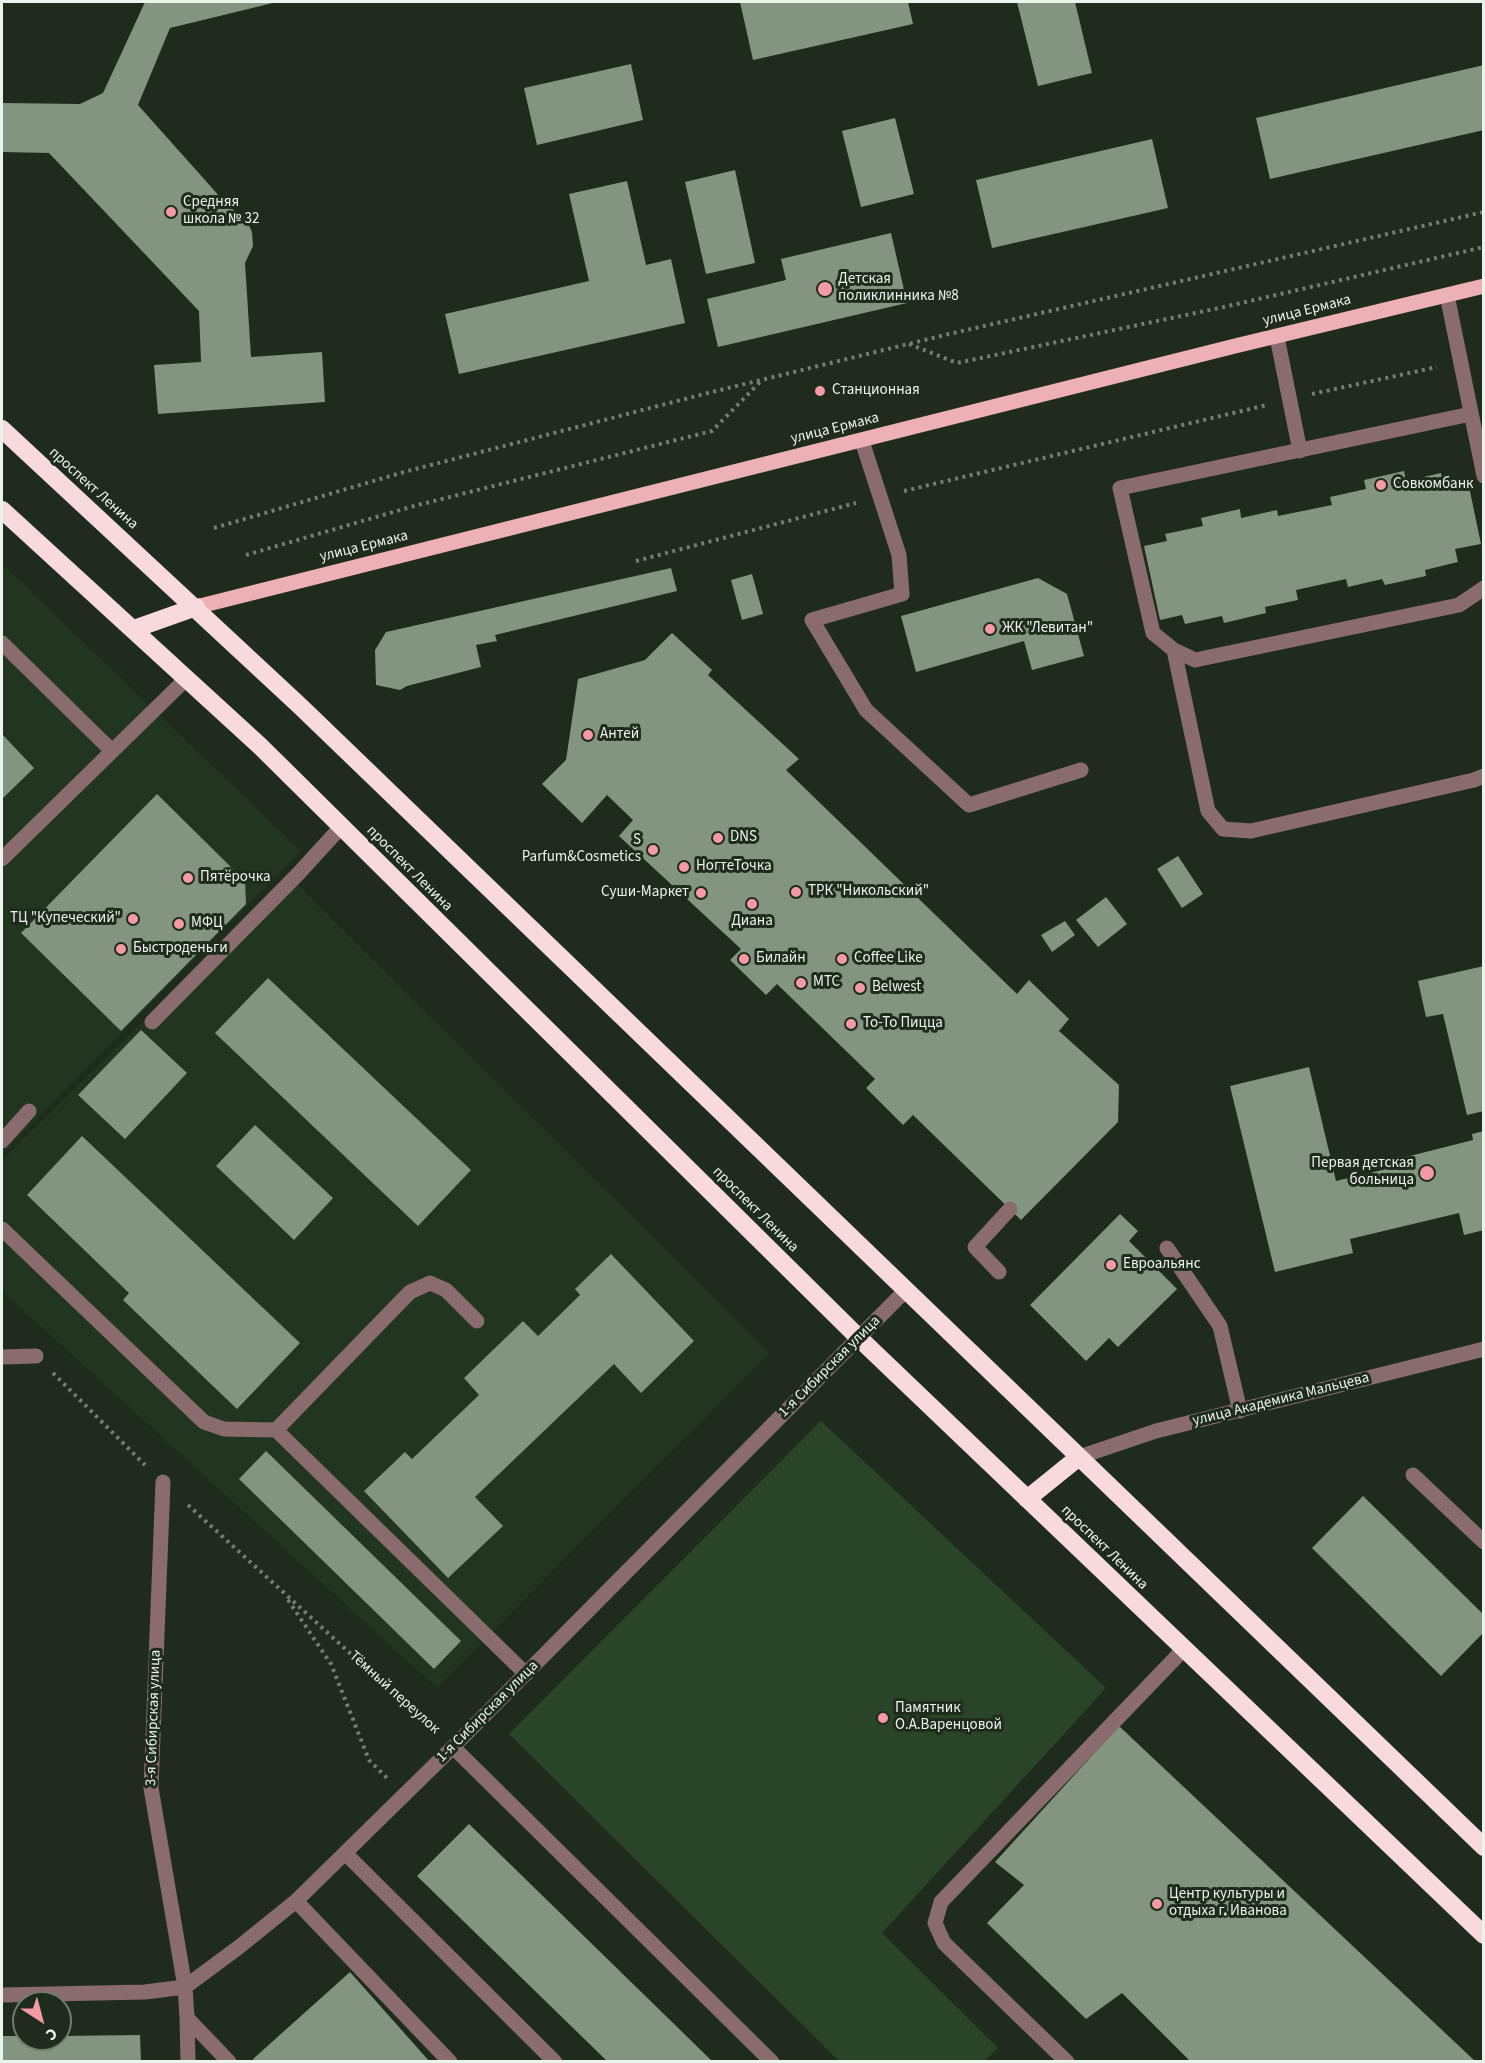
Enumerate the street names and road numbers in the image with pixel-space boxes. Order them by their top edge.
street label: улица Ермака [1261,291,1353,331]
street label: улица Ермака [789,409,881,449]
street label: проспект Ленина [45,444,141,534]
street label: улица Ермака [318,527,410,567]
street label: проспект Ленина [362,822,456,916]
street label: проспект Ленина [708,1163,802,1257]
street label: 1-я Сибирская улица [775,1312,885,1422]
street label: улица Академика Мальцева [1191,1369,1371,1431]
street label: проспект Ленина [1057,1502,1151,1594]
street label: Тёмный переулок [345,1648,443,1738]
street label: 3-я Сибирская улица [143,1650,165,1786]
street label: 1-я Сибирская улица [433,1657,543,1767]

